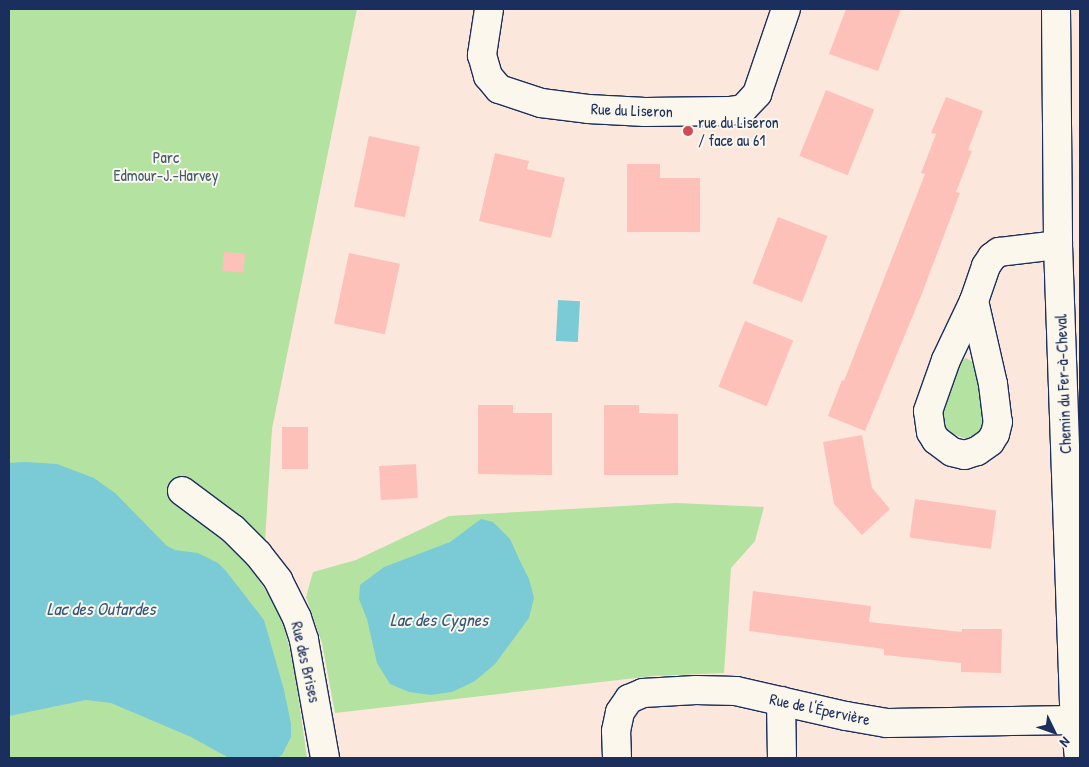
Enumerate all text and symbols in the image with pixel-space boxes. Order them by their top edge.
street label: Rue du Liseron [591,99,673,121]
place label: rue du Liseron / face au 61 [698,112,779,150]
marker: rue du Liseron / face au 61 [682,125,694,137]
park label: Parc Edmour-J.-Harvey [114,147,218,185]
street label: Chemin du Fer-à-Cheval [1051,314,1075,454]
water label: Lac des Outardes [47,598,155,620]
water label: Lac des Cygnes [390,609,488,631]
street label: Rue des Brises [287,620,325,704]
street label: Rue de l'Épervière [768,689,872,729]
north arrow [1029,707,1079,757]
text: N [1056,733,1075,751]

